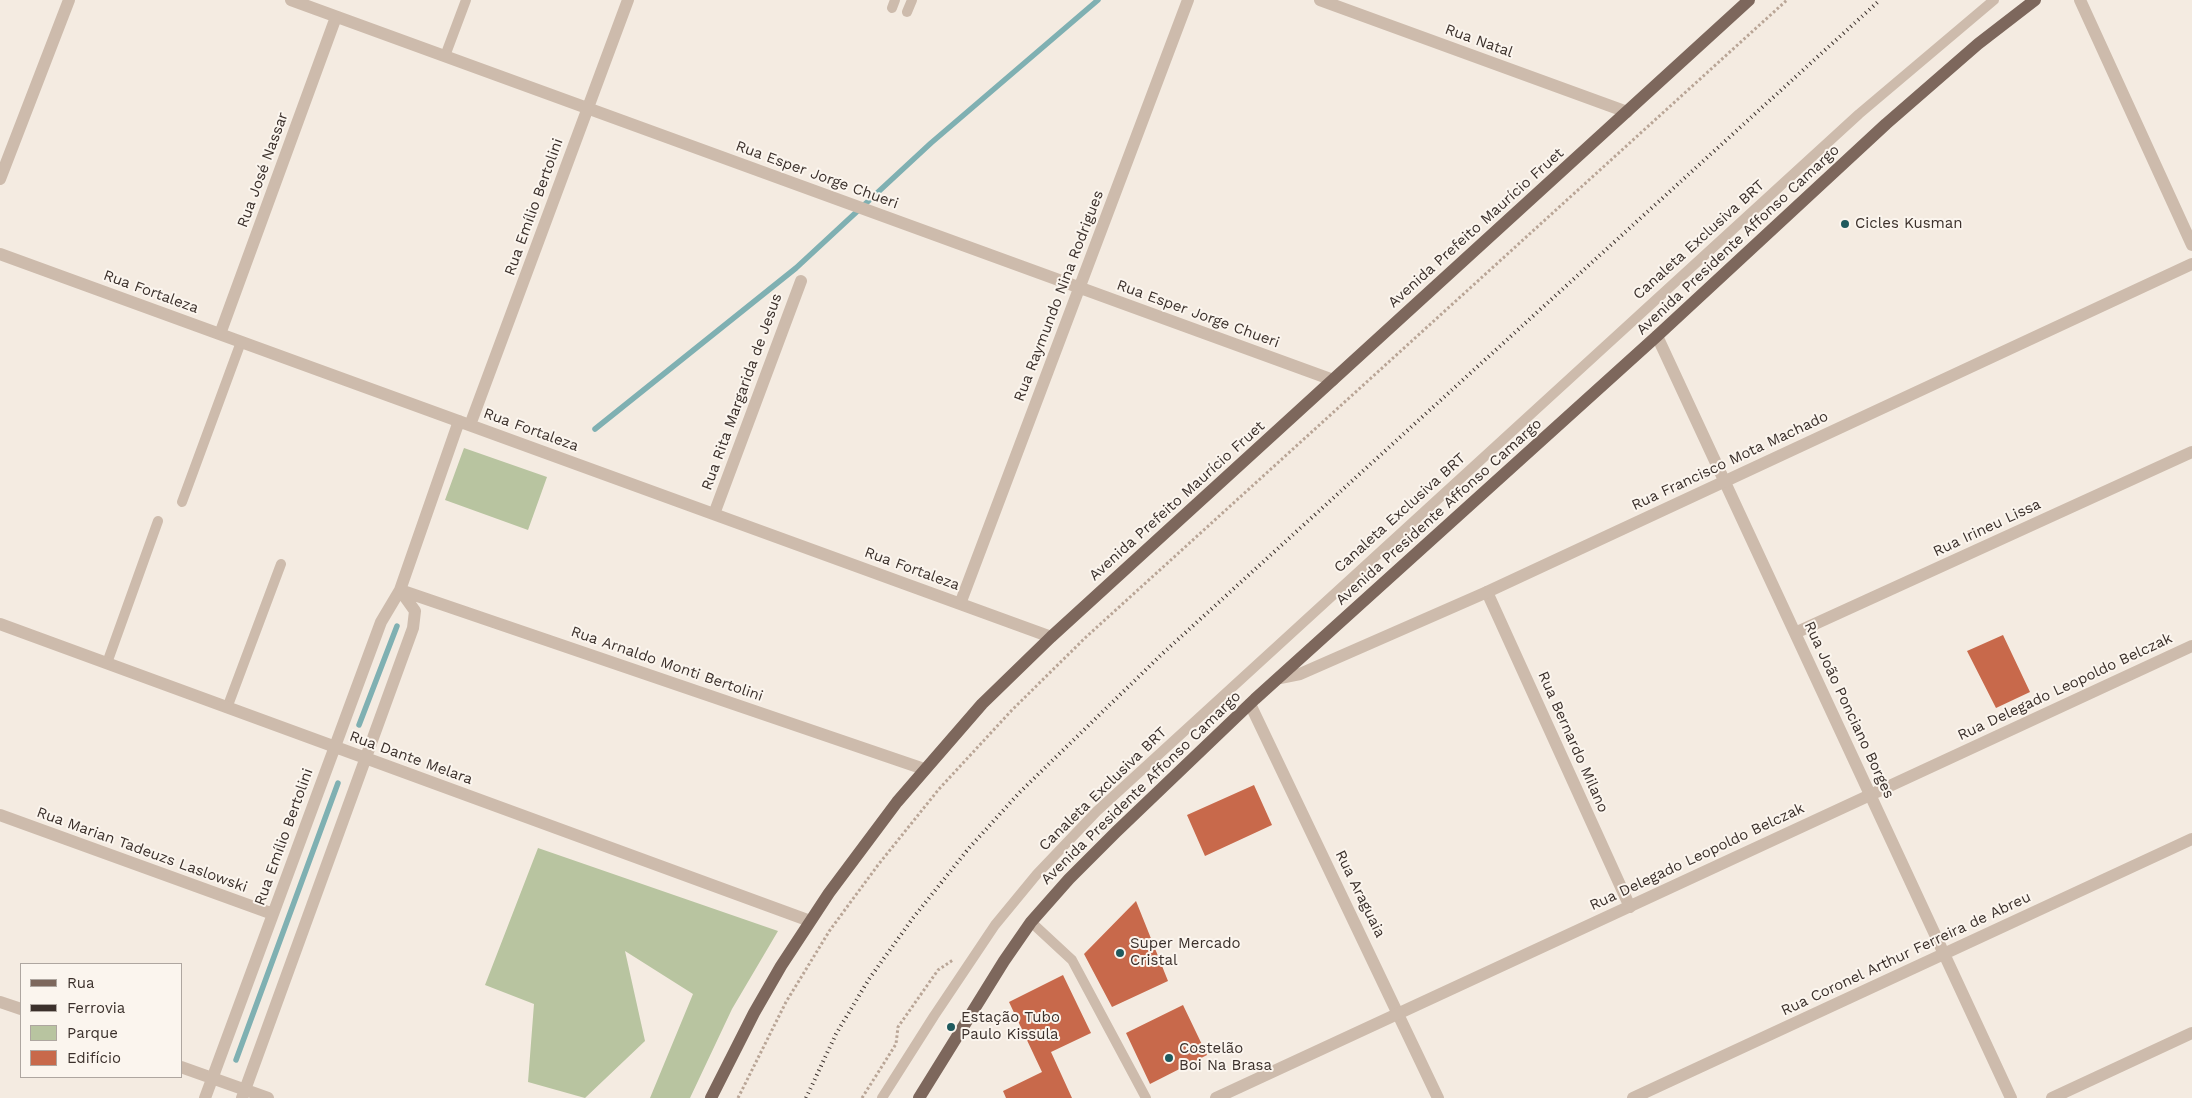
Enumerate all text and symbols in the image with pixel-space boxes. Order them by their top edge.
street label: Rua Natal [1442,20,1516,62]
street label: Rua José Nassar [234,110,292,230]
street label: Rua Emílio Bertolini [501,136,567,278]
street label: Rua Esper Jorge Chueri [733,137,901,213]
street label: Avenida Presidente Affonso Camargo [1633,141,1843,339]
street label: Avenida Prefeito Maurício Fruet [1384,144,1568,312]
street label: Canaleta Exclusiva BRT [1630,176,1768,304]
street label: Rua Raymundo Nina Rodrigues [1010,188,1108,404]
place label: Cicles Kusman [1855,215,1963,233]
marker: Cicles Kusman [1839,218,1851,230]
street label: Rua Fortaleza [101,266,201,318]
street label: Rua Esper Jorge Chueri [1114,276,1282,352]
street label: Rua Rita Margarida de Jesus [698,291,786,493]
street label: Rua Fortaleza [481,404,581,456]
street label: Rua Francisco Mota Machado [1629,407,1831,515]
street label: Avenida Presidente Affonso Camargo [1332,415,1546,609]
street label: Avenida Prefeito Maurício Fruet [1085,417,1269,585]
street label: Canaleta Exclusiva BRT [1331,449,1469,577]
street label: Rua Irineu Lissa [1930,495,2044,561]
street label: Rua Fortaleza [862,543,962,595]
street label: Rua João Ponciano Borges [1800,619,1898,801]
street label: Rua Arnaldo Monti Bertolini [569,623,765,705]
street label: Rua Delegado Leopoldo Belczak [1955,629,2175,745]
street label: Rua Bernardo Milano [1534,669,1612,815]
street label: Avenida Presidente Affonso Camargo [1037,687,1245,889]
street label: Canaleta Exclusiva BRT [1035,723,1171,855]
street label: Rua Dante Melara [347,727,475,789]
street label: Rua Emílio Bertolini [251,766,317,908]
street label: Rua Delegado Leopoldo Belczak [1587,799,1807,915]
street label: Rua Marian Tadeuzs Laslowski [34,803,250,897]
street label: Rua Araguaia [1331,847,1389,941]
street label: Rua Coronel Arthur Ferreira de Abreu [1778,888,2034,1020]
place label: Super Mercado Cristal [1130,935,1241,970]
marker: Super Mercado Cristal [1114,947,1126,959]
legend [20,963,182,1078]
text: Rua [67,974,95,992]
text: Ferrovia [67,999,125,1017]
place label: Estação Tubo Paulo Kissula [961,1009,1060,1044]
marker: Estação Tubo Paulo Kissula [945,1021,957,1033]
text: Parque [67,1024,118,1042]
place label: Costelão Boi Na Brasa [1179,1040,1272,1075]
text: Edifício [67,1049,121,1067]
marker: Costelão Boi Na Brasa [1163,1052,1175,1064]

